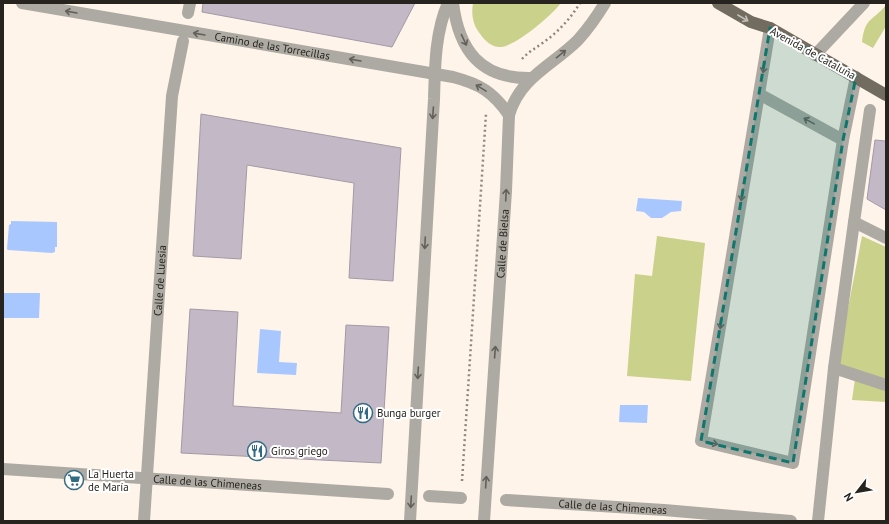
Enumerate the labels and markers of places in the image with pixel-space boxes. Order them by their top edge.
restaurant icon: Bunga burger [352,402,374,424]
place label: Bunga burger [377,406,441,420]
restaurant icon: Giros griego [246,440,268,462]
place label: Giros griego [271,444,328,458]
place label: La Huerta de María [88,467,134,494]
supermarket icon: La Huerta de María [63,469,85,491]

